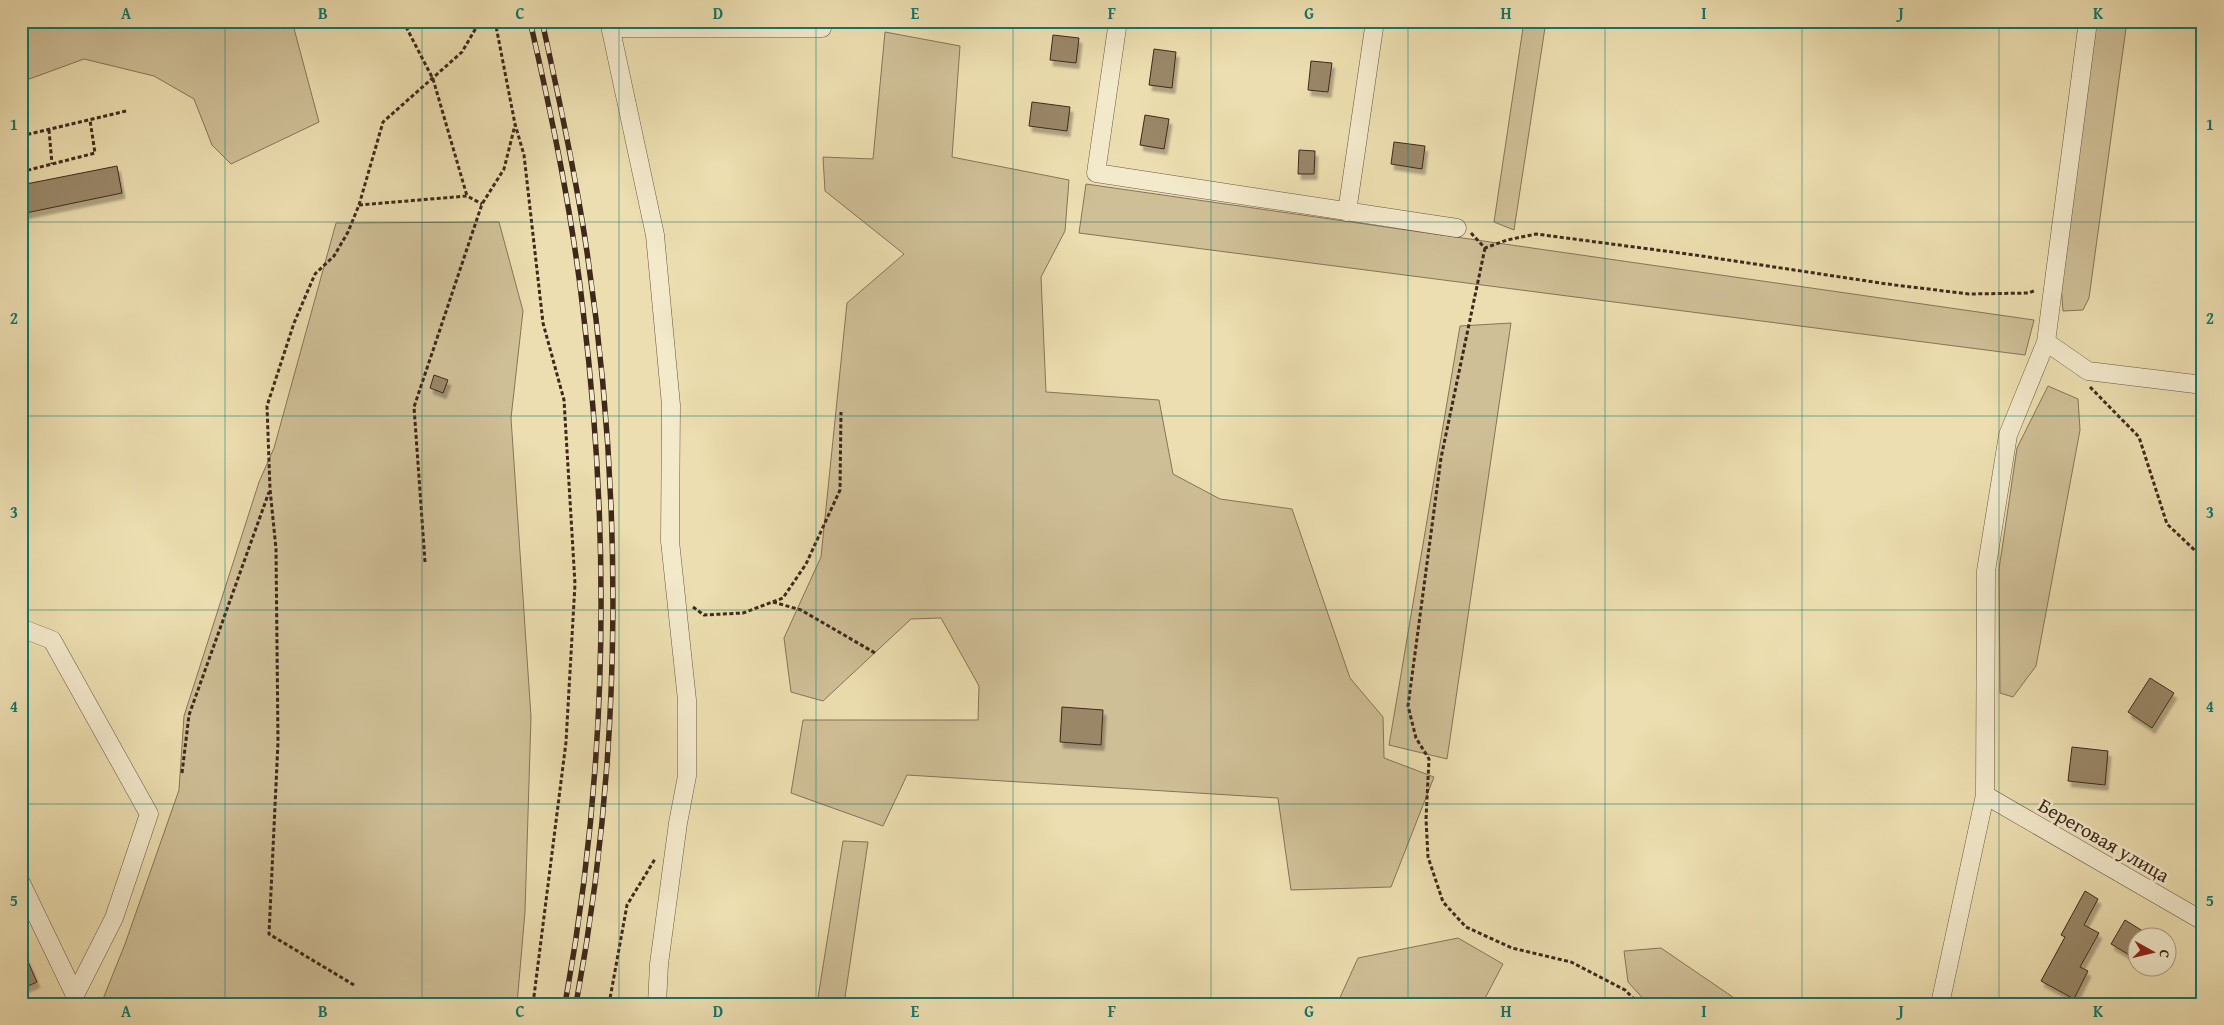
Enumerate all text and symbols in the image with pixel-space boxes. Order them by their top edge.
text: A [121,1,132,25]
text: B [318,1,328,25]
text: C [515,1,525,25]
text: D [713,1,723,25]
text: E [911,1,920,25]
text: F [1108,1,1116,25]
text: G [1304,1,1314,25]
text: H [1500,1,1512,25]
text: I [1701,1,1707,25]
text: J [1895,1,1904,25]
text: K [2093,1,2104,25]
text: 1 [10,112,18,136]
text: 1 [2206,112,2214,136]
text: 2 [10,306,18,330]
text: 2 [2206,306,2214,330]
text: 3 [10,500,18,524]
text: 3 [2206,500,2214,524]
text: 4 [10,694,18,718]
text: 4 [2206,694,2214,718]
street label: Береговая улица [2033,790,2176,889]
text: 5 [10,888,18,912]
text: 5 [2206,888,2214,912]
north arrow [2126,928,2176,978]
text: С [2154,948,2175,959]
text: A [121,999,132,1023]
text: B [318,999,328,1023]
text: C [515,999,525,1023]
text: D [713,999,723,1023]
text: E [911,999,920,1023]
text: F [1108,999,1116,1023]
text: G [1304,999,1314,1023]
text: H [1500,999,1512,1023]
text: I [1701,999,1707,1023]
text: J [1895,999,1904,1023]
text: K [2093,999,2104,1023]

